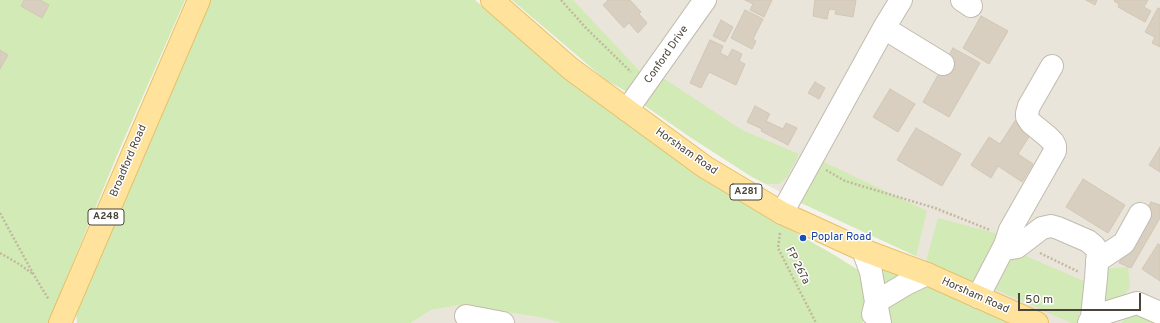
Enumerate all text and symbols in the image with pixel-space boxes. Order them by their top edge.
street label: Conford Drive [642,23,692,87]
street label: Broadford Road [108,123,150,199]
street label: Horsham Road [652,126,720,178]
road number: A281 [730,184,762,200]
road number: A248 [88,209,124,225]
place label: Poplar Road [811,231,871,245]
marker: Poplar Road [798,233,808,243]
street label: FP 267a [782,245,812,287]
street label: Horsham Road [939,275,1011,317]
scale bar [1020,285,1143,311]
text: 50 m [1025,292,1053,308]

